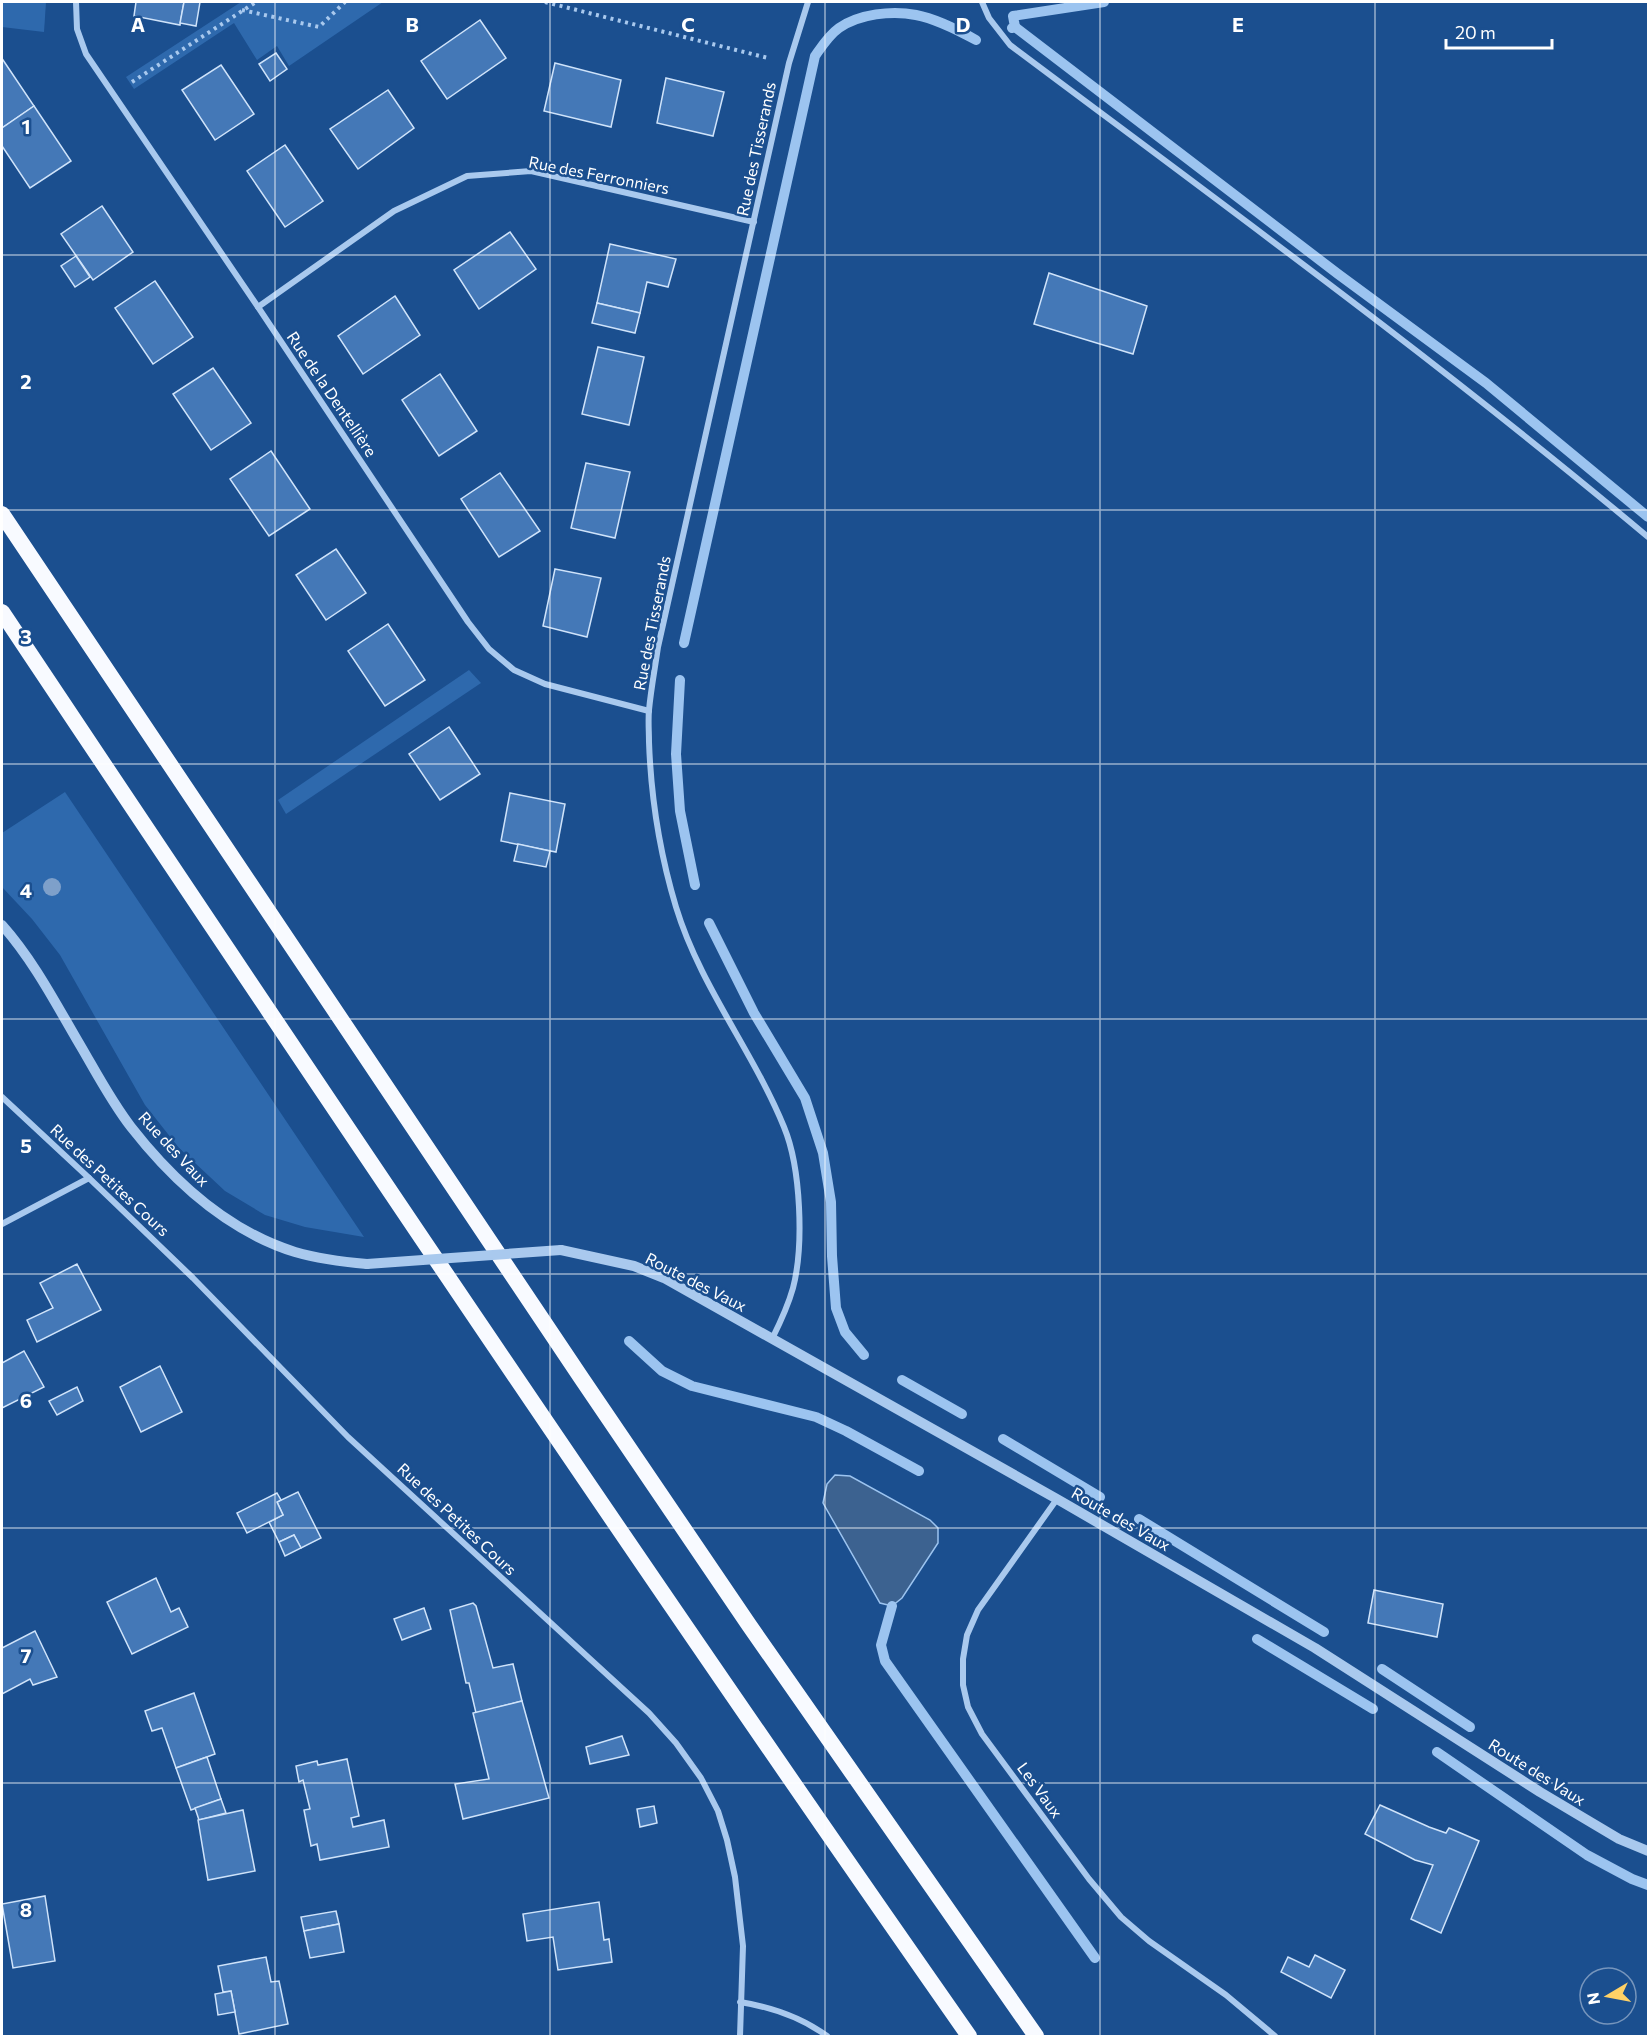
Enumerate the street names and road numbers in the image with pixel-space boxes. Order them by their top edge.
street label: Rue des Tisserands [732,80,779,218]
street label: Rue des Ferronniers [527,152,671,197]
street label: Rue de la Dentellière [283,328,381,460]
street label: Rue des Tisserands [629,554,674,692]
street label: Rue des Vaux [135,1107,214,1190]
street label: Rue des Petites Cours [47,1120,174,1240]
street label: Route des Vaux [643,1248,750,1315]
street label: Rue des Petites Cours [394,1459,521,1579]
street label: Route des Vaux [1069,1483,1174,1555]
street label: Route des Vaux [1485,1734,1590,1809]
street label: Les Vaux [1014,1758,1067,1822]

